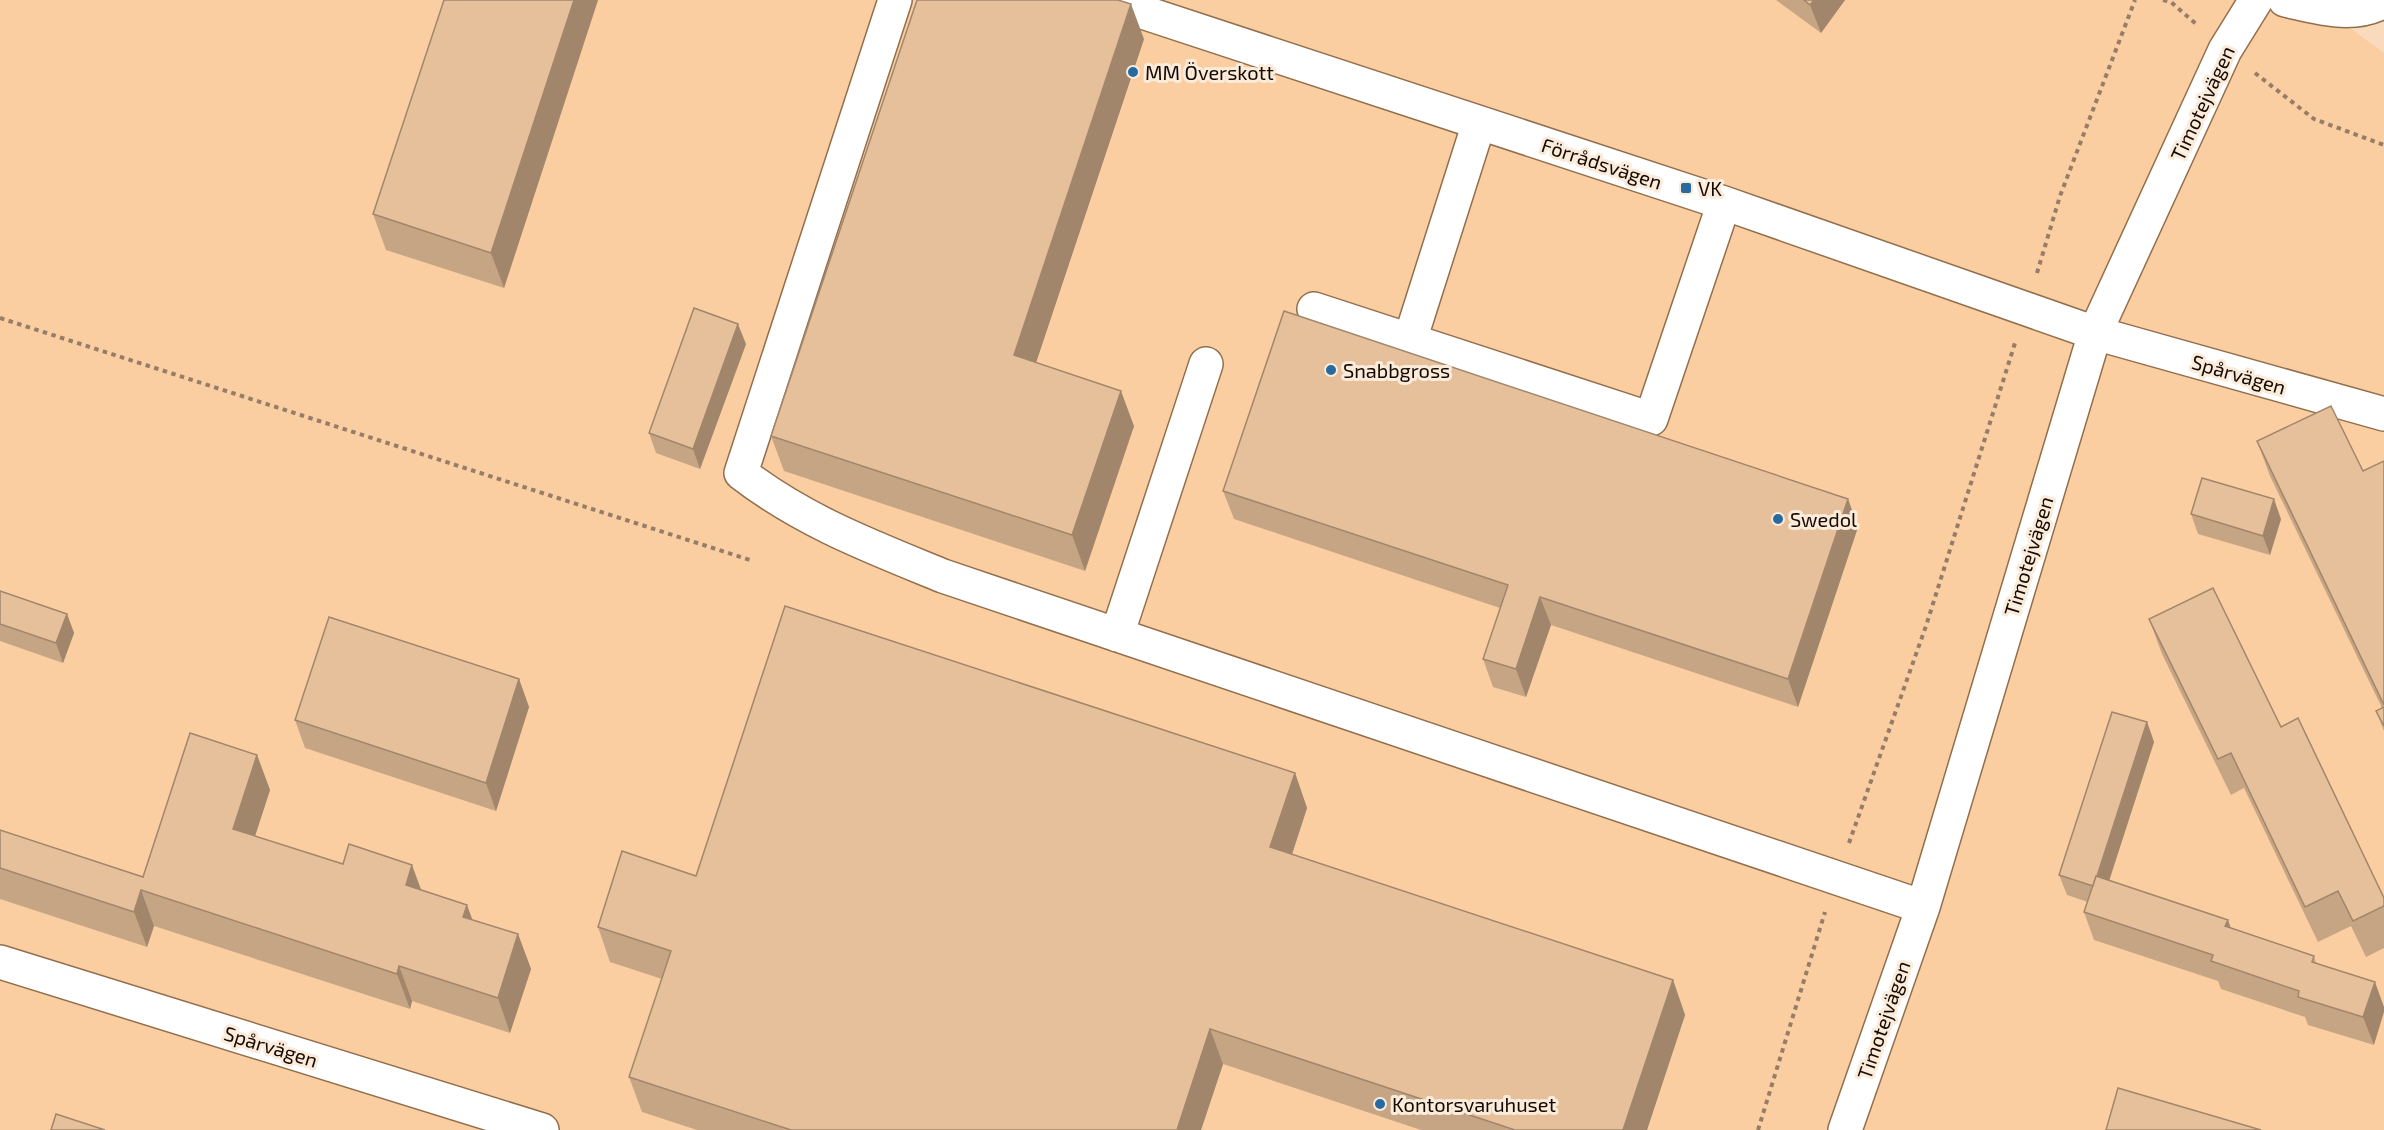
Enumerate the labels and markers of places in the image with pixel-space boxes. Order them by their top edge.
place label: MM Överskott [1145,60,1274,84]
marker: MM Överskott [1126,65,1140,79]
place label: VK [1698,176,1722,200]
marker: VK [1679,181,1693,195]
place label: Snabbgross [1343,358,1450,382]
marker: Snabbgross [1324,363,1338,377]
place label: Swedol [1790,507,1857,531]
marker: Swedol [1771,512,1785,526]
place label: Kontorsvaruhuset [1392,1092,1556,1116]
marker: Kontorsvaruhuset [1373,1097,1387,1111]

